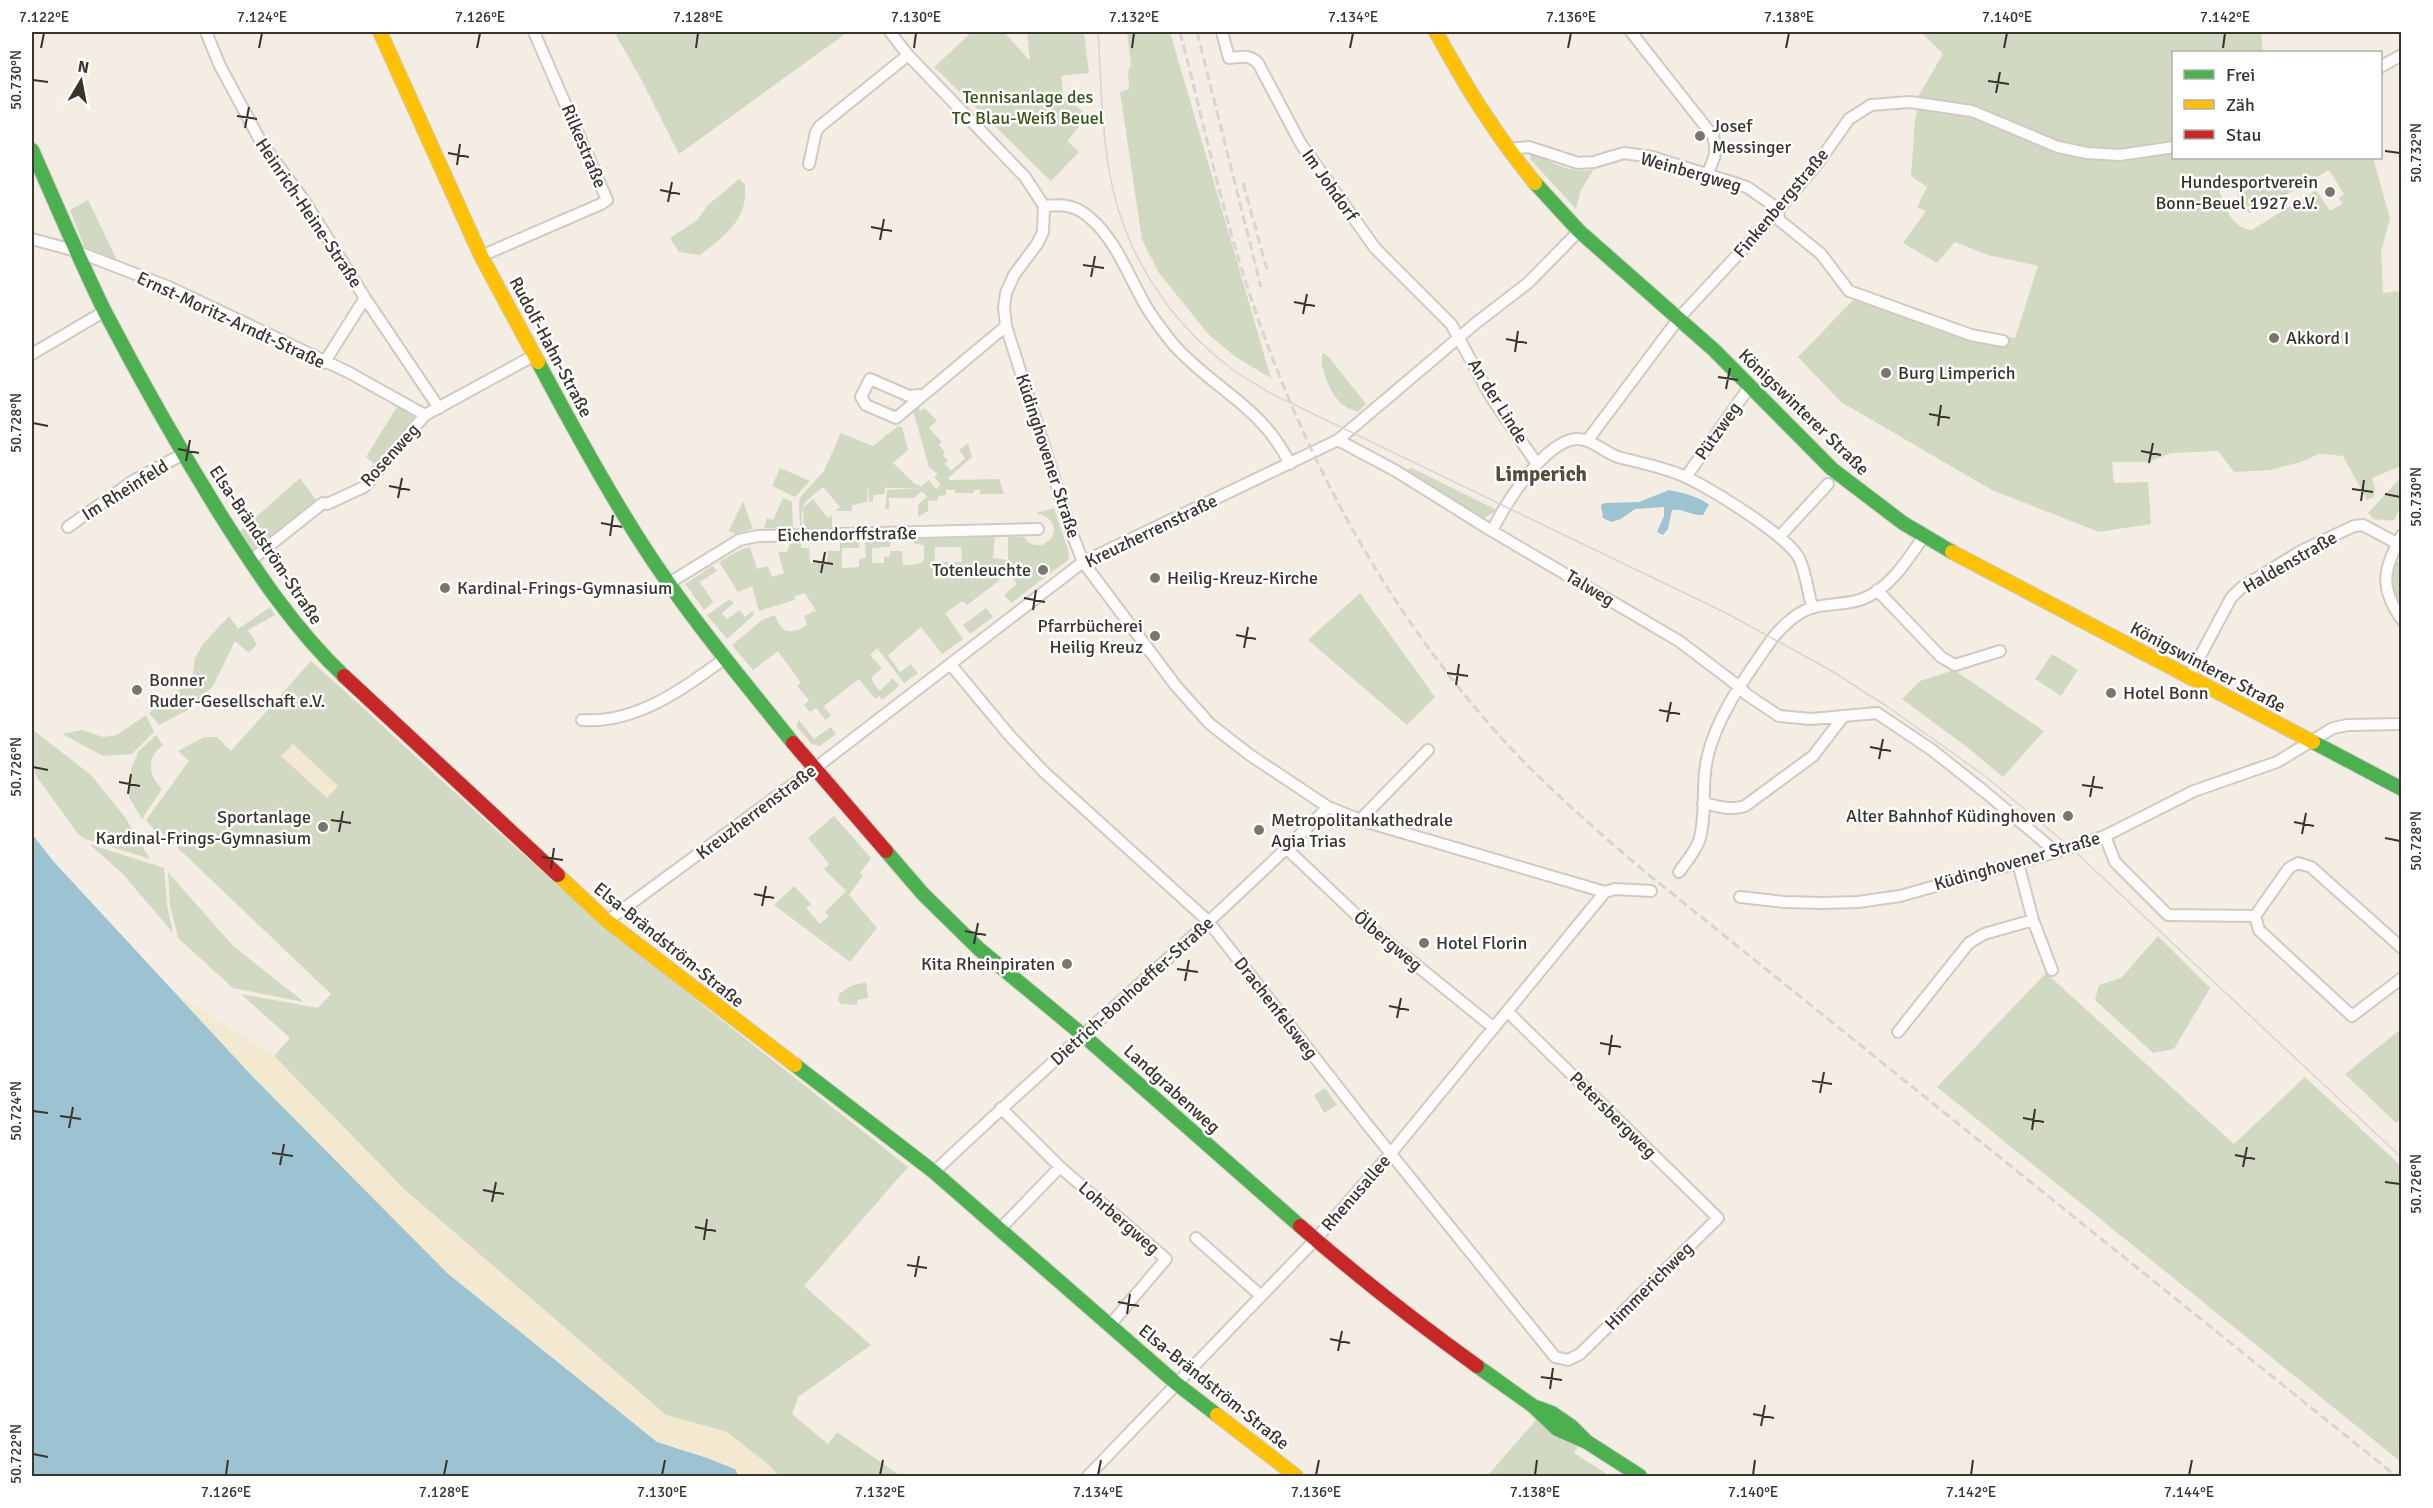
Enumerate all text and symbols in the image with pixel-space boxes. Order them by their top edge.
text: 7.122°E [19,8,69,26]
text: 7.124°E [237,8,287,26]
text: 7.126°E [455,8,505,26]
text: 7.128°E [673,8,723,26]
text: 7.130°E [891,8,941,26]
text: 7.132°E [1109,8,1159,26]
text: 7.134°E [1328,8,1378,26]
text: 7.136°E [1546,8,1596,26]
text: 7.138°E [1764,8,1814,26]
text: 7.140°E [1982,8,2032,26]
text: 7.142°E [2200,8,2250,26]
text: 50.730°N [7,50,25,110]
north arrow [51,51,111,111]
legend [2172,51,2382,159]
text: N [76,56,91,78]
text: Frei [2226,64,2255,86]
park label: Tennisanlage des TC Blau-Weiß Beuel [952,86,1104,129]
text: Zäh [2226,94,2255,116]
street label: Rilkestraße [557,101,611,191]
place label: Josef Messinger [1712,115,1792,158]
text: 50.732°N [2407,123,2425,183]
text: Stau [2226,124,2261,146]
marker: Josef Messinger [1693,129,1707,143]
street label: Heinrich-Heine-Straße [251,134,367,292]
street label: Finkenbergstraße [1729,144,1833,262]
street label: Im Johdorf [1297,145,1363,226]
street label: Weinbergweg [1638,147,1744,197]
place label: Hundesportverein Bonn-Beuel 1927 e.V. [2155,171,2318,214]
marker: Hundesportverein Bonn-Beuel 1927 e.V. [2323,185,2337,199]
street label: Ernst-Moritz-Arndt-Straße [133,267,329,373]
street label: Rudolf-Hahn-Straße [505,273,597,421]
place label: Akkord I [2286,327,2349,349]
marker: Akkord I [2267,331,2281,345]
street label: Königswinterer Straße [1734,344,1874,480]
street label: An der Linde [1463,354,1533,448]
place label: Burg Limperich [1898,362,2016,384]
marker: Burg Limperich [1879,366,1893,380]
street label: Küdinghovener Straße [1011,371,1085,541]
text: 50.728°N [7,393,25,453]
street label: Pützweg [1690,398,1746,464]
street label: Rosenweg [356,419,424,491]
street label: Im Rheinfeld [78,455,172,525]
street label: Elsa-Brändström-Straße [205,461,327,629]
district label: Limperich [1495,461,1587,487]
text: 50.730°N [2407,467,2425,527]
street label: Kreuzherrenstraße [1081,489,1221,573]
street label: Eichendorffstraße [777,522,917,546]
street label: Haldenstraße [2239,526,2341,598]
place label: Totenleuchte [932,559,1031,581]
marker: Totenleuchte [1036,563,1050,577]
street label: Talweg [1562,565,1618,611]
place label: Heilig-Kreuz-Kirche [1167,567,1318,589]
marker: Heilig-Kreuz-Kirche [1148,571,1162,585]
place label: Kardinal-Frings-Gymnasium [457,577,672,599]
marker: Kardinal-Frings-Gymnasium [438,581,452,595]
place label: Pfarrbücherei Heilig Kreuz [1037,615,1143,658]
street label: Königswinterer Straße [2126,617,2290,717]
marker: Pfarrbücherei Heilig Kreuz [1148,629,1162,643]
place label: Bonner Ruder-Gesellschaft e.V. [149,669,325,712]
place label: Hotel Bonn [2123,682,2209,704]
marker: Bonner Ruder-Gesellschaft e.V. [130,683,144,697]
marker: Hotel Bonn [2104,686,2118,700]
text: 50.726°N [7,737,25,797]
street label: Kreuzherrenstraße [692,760,820,864]
place label: Alter Bahnhof Küdinghoven [1846,805,2056,827]
place label: Sportanlage Kardinal-Frings-Gymnasium [96,806,311,849]
place label: Metropolitankathedrale Agia Trias [1271,809,1453,852]
marker: Alter Bahnhof Küdinghoven [2061,809,2075,823]
text: 50.728°N [2407,811,2425,871]
marker: Sportanlage Kardinal-Frings-Gymnasium [316,820,330,834]
marker: Metropolitankathedrale Agia Trias [1252,823,1266,837]
street label: Küdinghovener Straße [1932,827,2102,895]
street label: Elsa-Brändström-Straße [589,878,749,1012]
street label: Ölbergweg [1349,906,1427,976]
street label: Dietrich-Bonhoeffer-Straße [1046,912,1218,1070]
place label: Hotel Florin [1436,932,1527,954]
marker: Hotel Florin [1417,936,1431,950]
place label: Kita Rheinpiraten [921,953,1055,975]
street label: Drachenfelsweg [1229,953,1323,1063]
marker: Kita Rheinpiraten [1060,957,1074,971]
street label: Landgrabenweg [1119,1040,1225,1138]
street label: Petersbergweg [1565,1067,1661,1163]
text: 50.724°N [7,1081,25,1141]
street label: Rhenusallee [1317,1150,1395,1236]
text: 50.726°N [2407,1154,2425,1214]
street label: Lohrbergweg [1074,1177,1164,1259]
street label: Himmerichweg [1600,1237,1698,1335]
street label: Elsa-Brändström-Straße [1134,1320,1294,1454]
text: 50.722°N [7,1424,25,1484]
text: 7.126°E [201,1483,251,1501]
text: 7.128°E [419,1483,469,1501]
text: 7.130°E [637,1483,687,1501]
text: 7.132°E [855,1483,905,1501]
text: 7.134°E [1073,1483,1123,1501]
text: 7.136°E [1291,1483,1341,1501]
text: 7.138°E [1510,1483,1560,1501]
text: 7.140°E [1728,1483,1778,1501]
text: 7.142°E [1946,1483,1996,1501]
text: 7.144°E [2164,1483,2214,1501]

